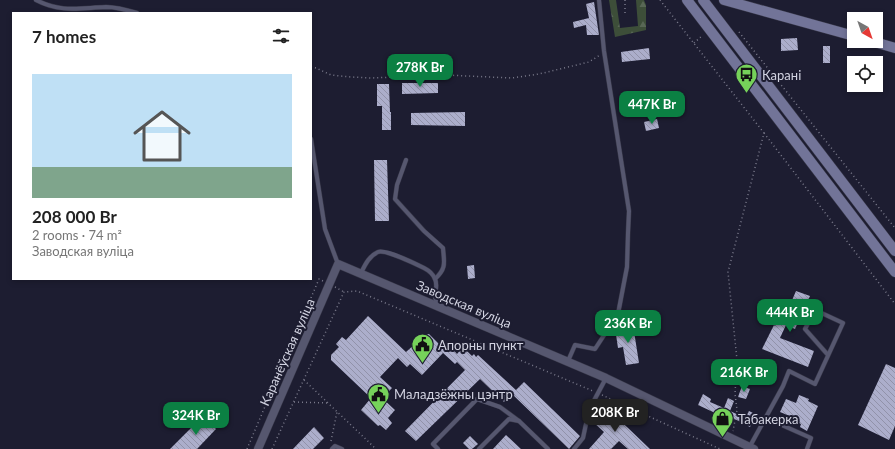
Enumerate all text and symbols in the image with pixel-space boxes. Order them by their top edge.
north arrow [847,12,883,48]
map controls [847,12,883,92]
icon: filters [270,25,292,47]
text: 7 homes [32,26,96,47]
pin: 278K Br [383,54,457,88]
button: locate [847,56,883,92]
text: 278K Br [396,59,444,75]
bus stop icon: Карані [733,62,759,95]
place label: Карані [762,67,801,83]
pin: 447K Br [615,91,689,125]
text: 447K Br [628,96,676,112]
icon: home [126,100,198,172]
text: 208 000 Br [32,206,117,227]
text: 2 rooms · 74 m² [32,227,122,243]
text: Заводская вуліца [32,243,134,259]
street label: Заводская вуліца [414,277,514,331]
street label: Каранёўская вуліца [256,296,318,408]
pin: 444K Br [753,299,827,333]
text: 444K Br [766,304,814,320]
pin: 236K Br [591,310,665,344]
text: 236K Br [604,315,652,331]
public building icon: Апорны пункт [410,332,436,365]
place label: Апорны пункт [438,337,524,353]
pin: 216K Br [707,359,781,393]
text: 216K Br [720,364,768,380]
public building icon: Маладзёжны цэнтр [365,381,391,414]
place label: Маладзёжны цэнтр [394,386,513,402]
pin: 208K Br [578,399,652,433]
pin: 324K Br [159,402,233,436]
text: 208K Br [591,404,639,420]
shop icon: Табакерка [709,406,735,439]
text: 324K Br [172,407,220,423]
place label: Табакерка [738,411,799,427]

